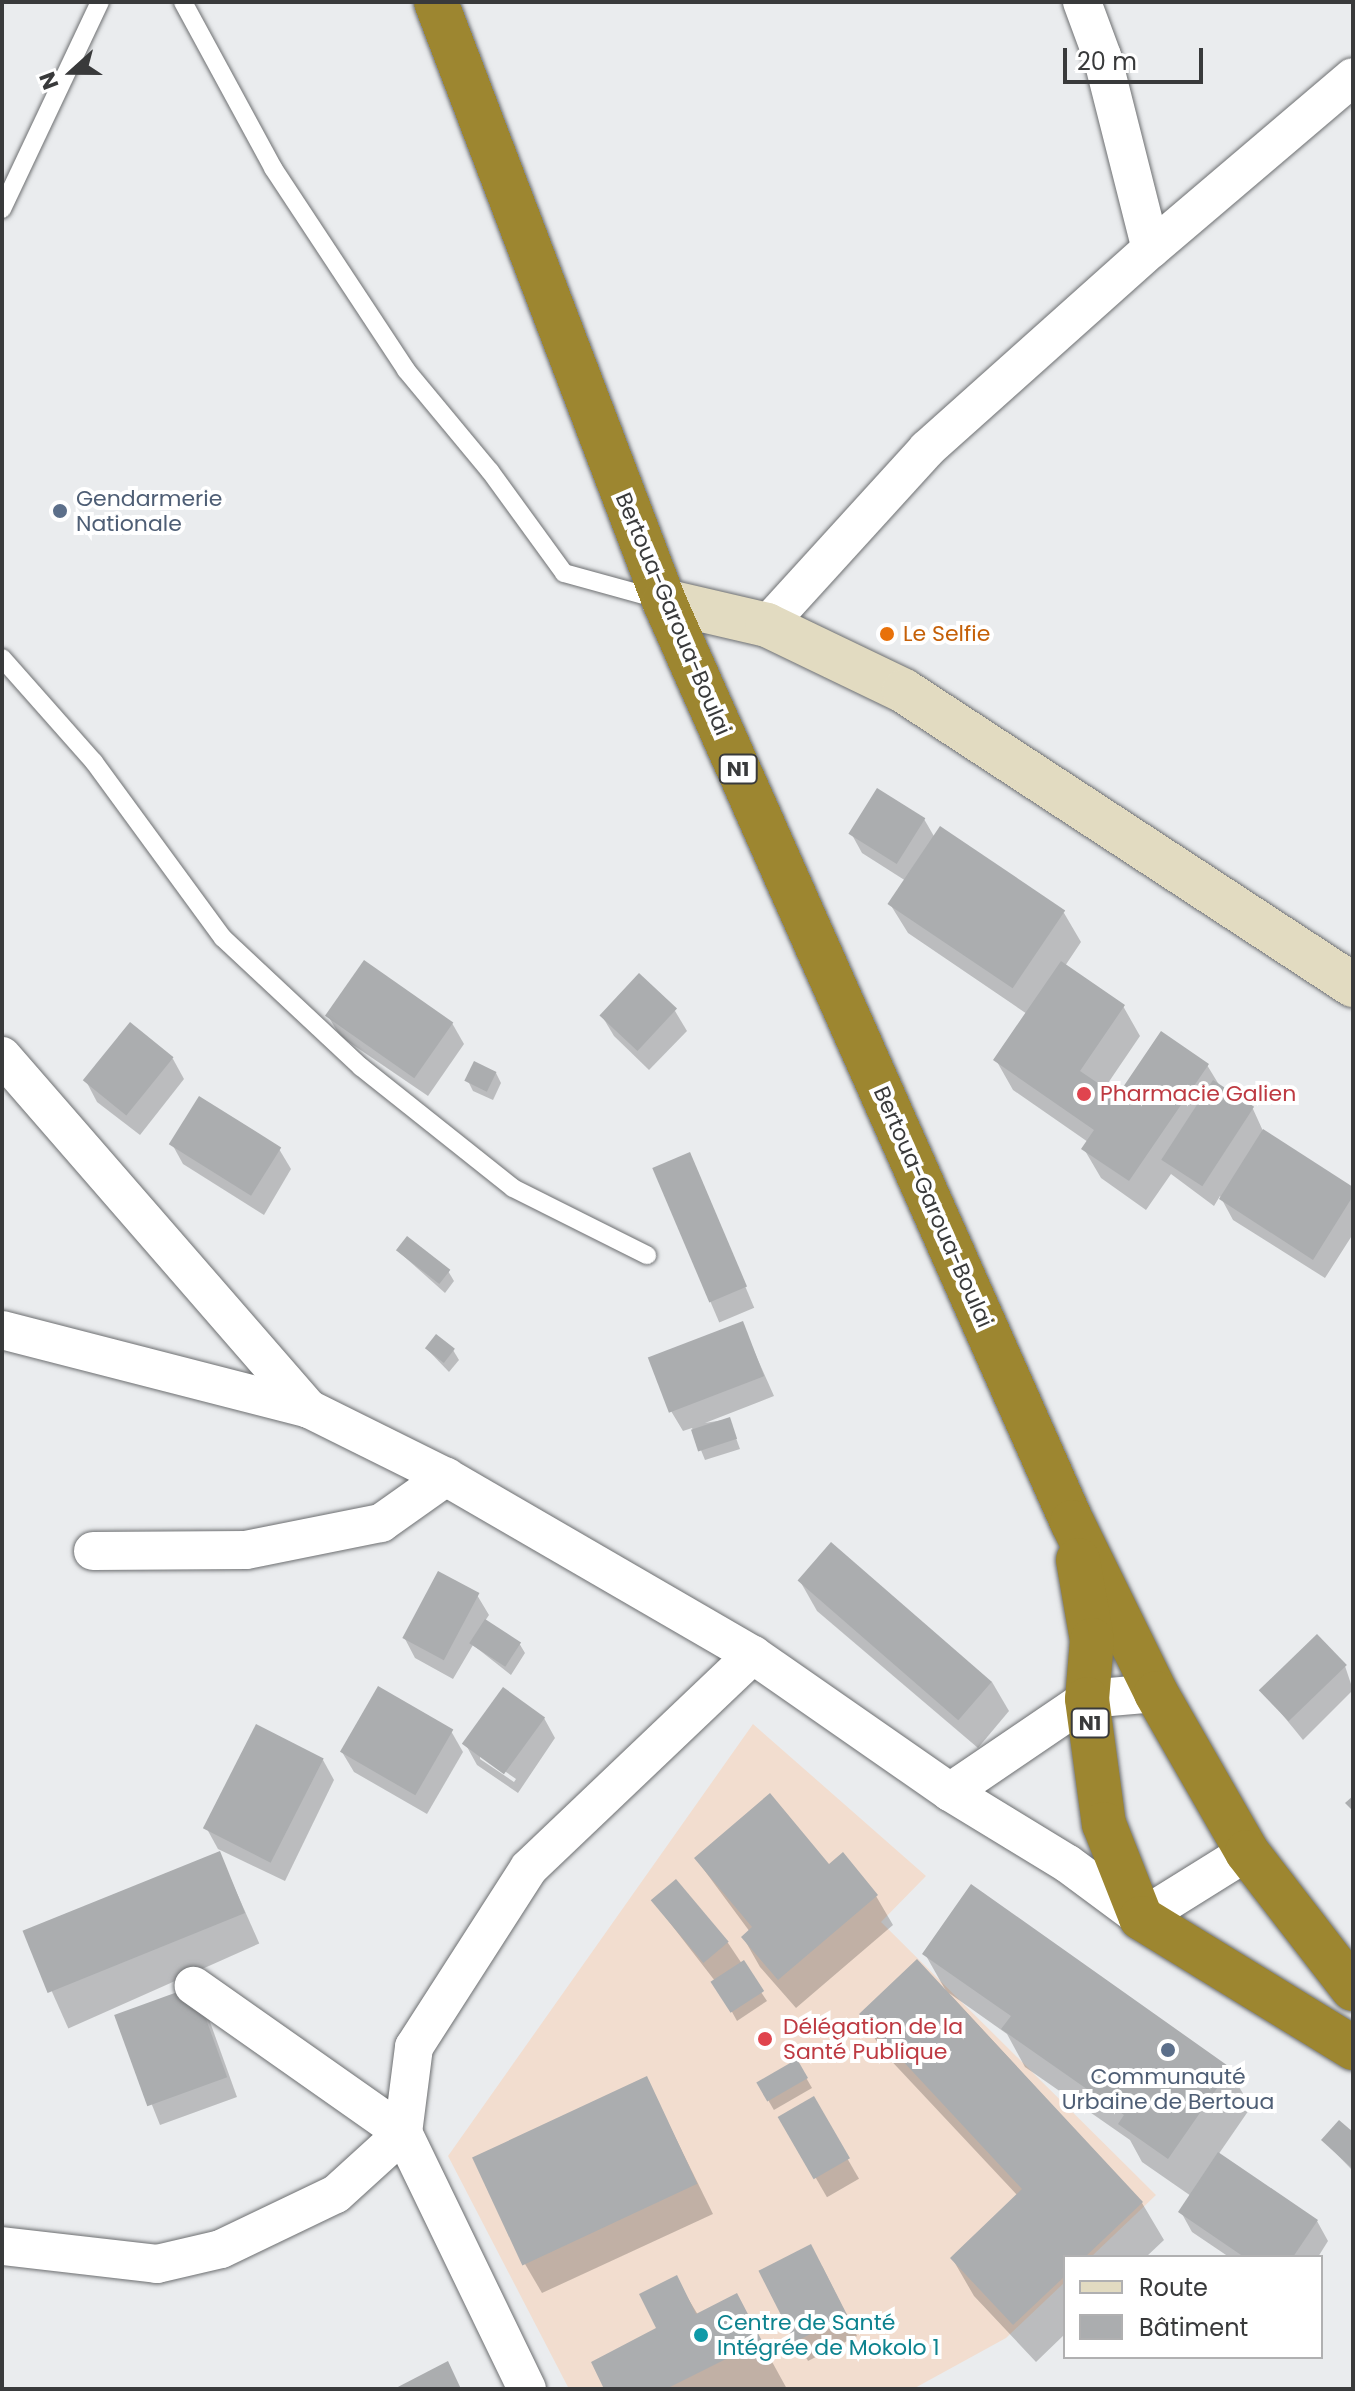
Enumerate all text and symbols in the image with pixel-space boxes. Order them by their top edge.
north arrow [32,32,112,112]
scale bar [1067,32,1207,82]
text: 20 m [1077,45,1137,78]
text: N [32,68,67,94]
place label: Gendarmerie Nationale [76,485,222,536]
street label: Bertoua-Garoua-Boulai [610,489,736,739]
marker: Gendarmerie Nationale [51,502,69,520]
place label: Le Selfie [903,621,990,647]
marker: Le Selfie [878,625,896,643]
road number: N1 [718,753,758,785]
place label: Pharmacie Galien [1100,1081,1296,1107]
street label: Bertoua-Garoua-Boulai [868,1082,998,1332]
marker: Pharmacie Galien [1075,1085,1093,1103]
road number: N1 [1070,1707,1110,1739]
place label: Délégation de la Santé Publique [783,2013,963,2064]
marker: Délégation de la Santé Publique [754,2028,776,2050]
marker: Communauté Urbaine de Bertoua [1159,2041,1177,2059]
place label: Communauté Urbaine de Bertoua [1062,2063,1274,2114]
legend [1063,2255,1323,2359]
text: Route [1139,2271,1208,2304]
place label: Centre de Santé Intégrée de Mokolo 1 [717,2309,940,2360]
text: Bâtiment [1139,2311,1248,2344]
marker: Centre de Santé Intégrée de Mokolo 1 [692,2326,710,2344]

